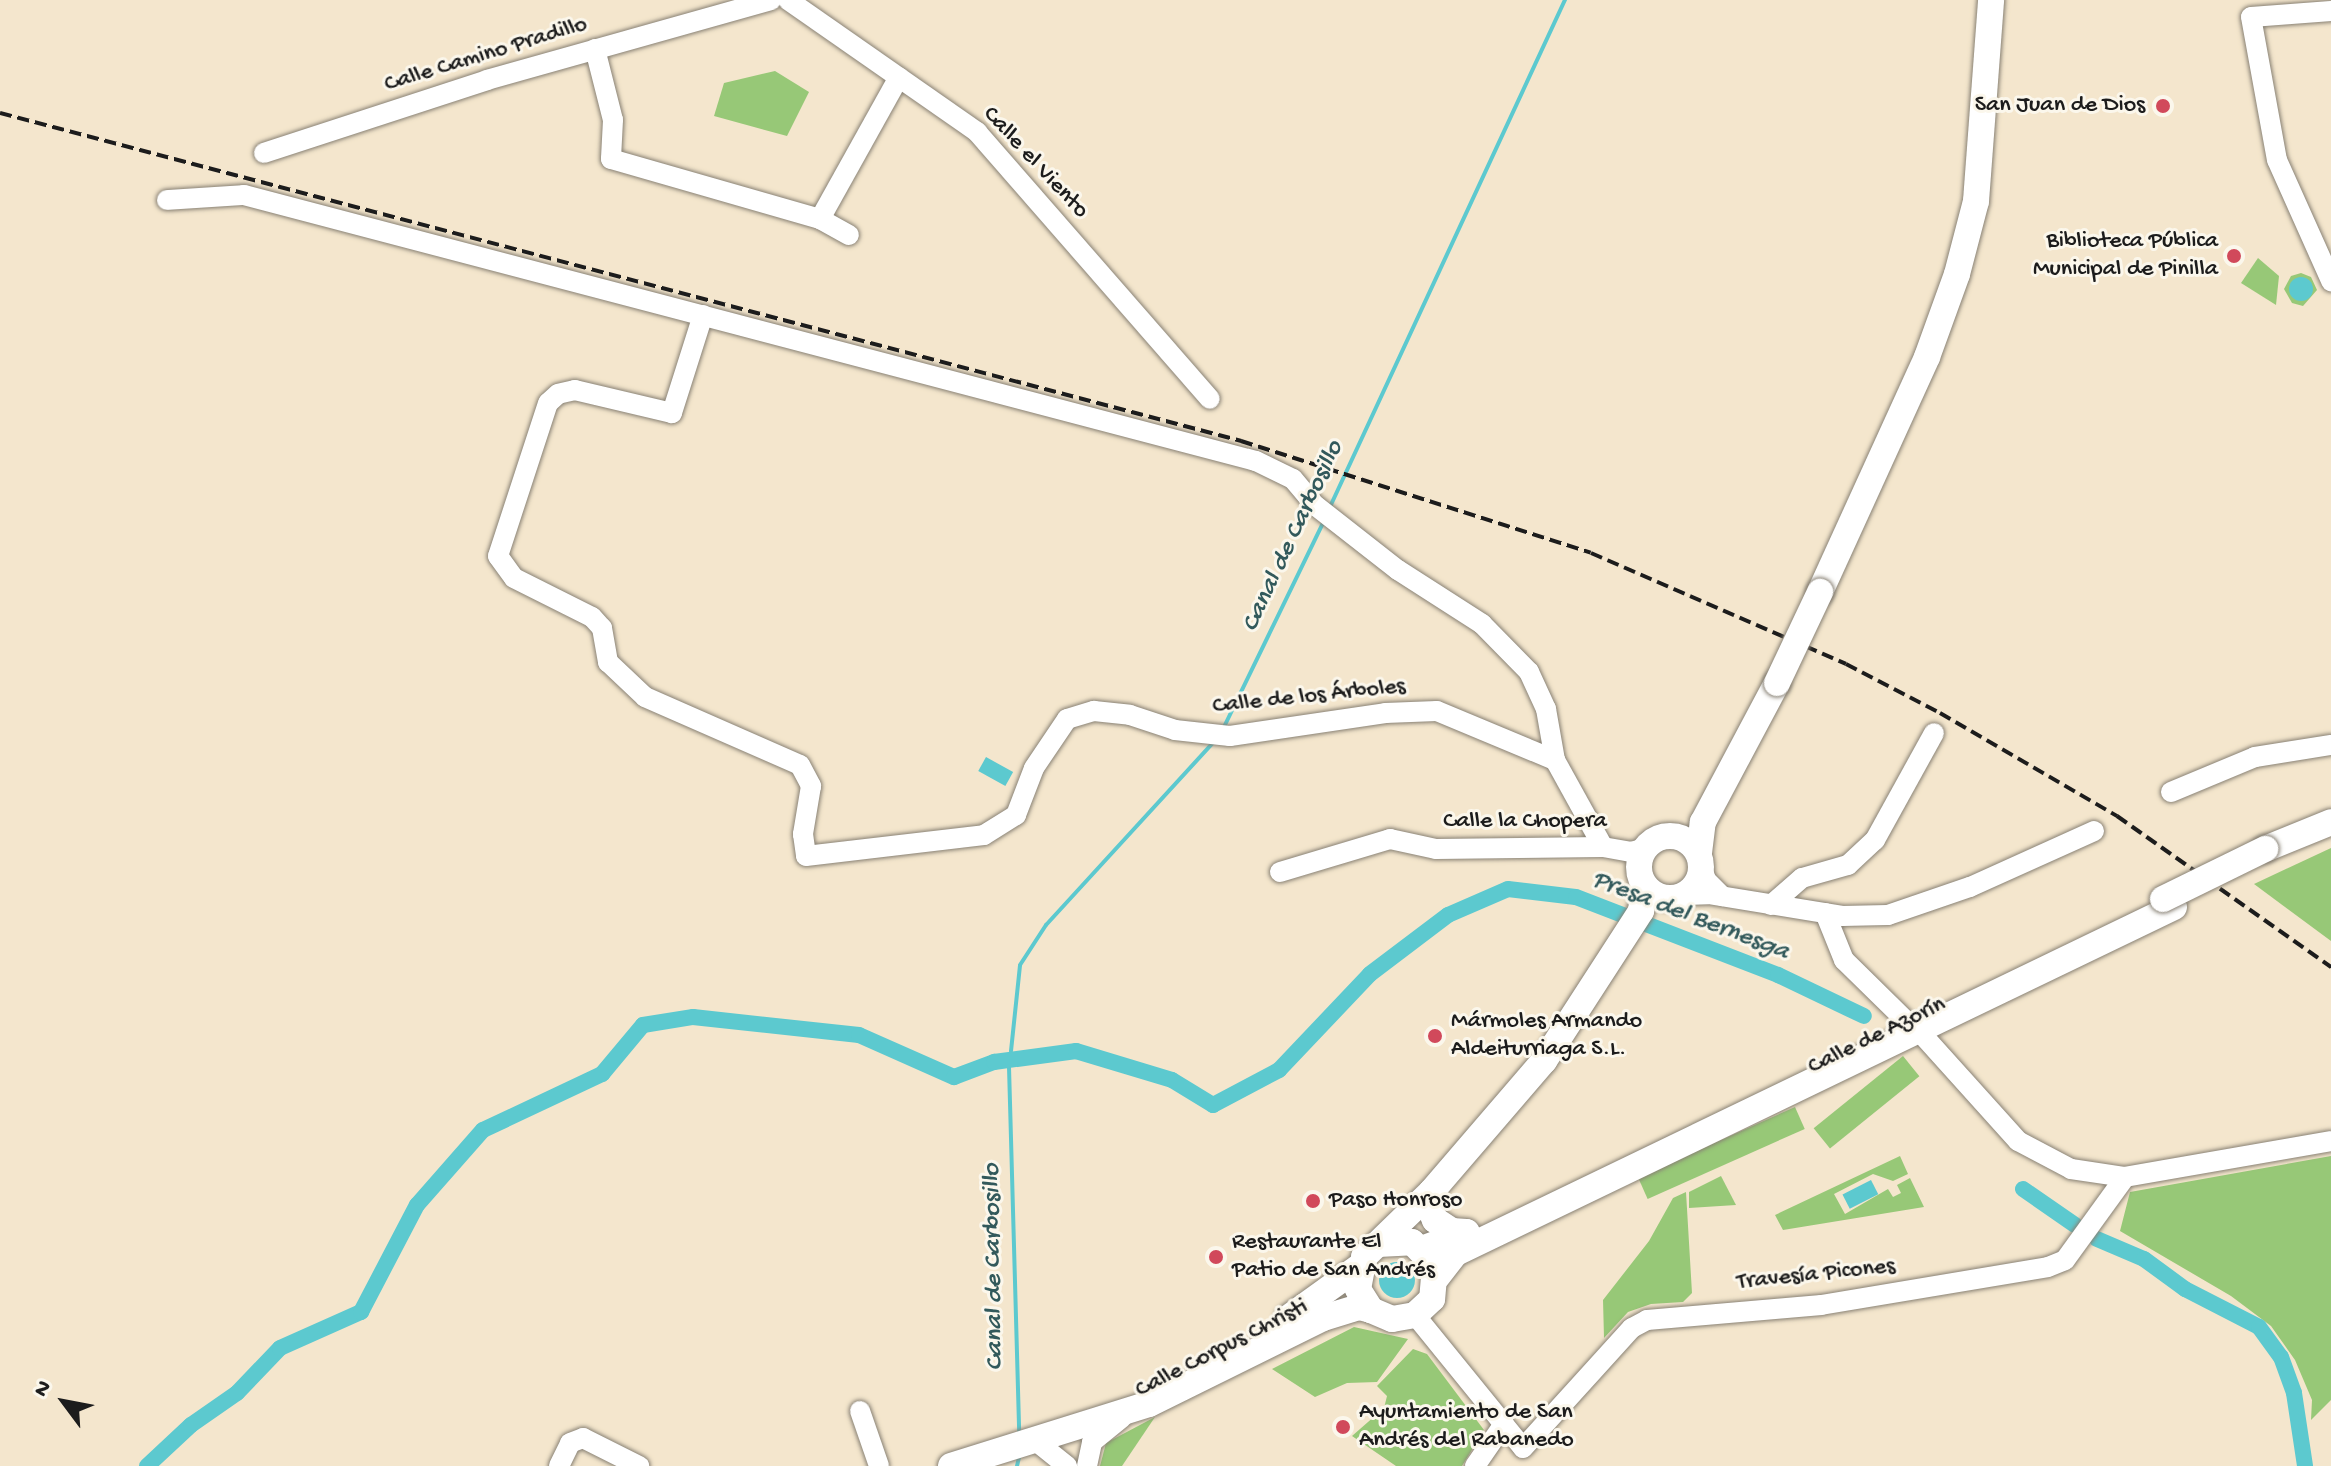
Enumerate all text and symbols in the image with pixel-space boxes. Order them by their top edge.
street label: Calle Camino Pradillo [381,10,591,100]
place label: San Juan de Dios [1975,92,2145,120]
marker: San Juan de Dios [2152,95,2174,117]
street label: Calle el Viento [976,101,1094,225]
place label: Biblioteca Pública Municipal de Pinilla [2033,228,2218,284]
marker: Biblioteca Pública Municipal de Pinilla [2225,247,2243,265]
water label: Canal de Carbosillo [1236,437,1352,637]
street label: Calle de los Árboles [1211,673,1407,721]
street label: Calle la Chopera [1443,808,1607,836]
water label: Presa del Bernesga [1587,865,1793,969]
street label: Calle de Azorín [1804,990,1950,1082]
place label: Mármoles Armando Aldeiturriaga S.L. [1451,1008,1642,1064]
marker: Mármoles Armando Aldeiturriaga S.L. [1426,1027,1444,1045]
water label: Canal de Carbosillo [978,1163,1012,1371]
place label: Paso Honroso [1329,1187,1462,1215]
marker: Paso Honroso [1304,1192,1322,1210]
place label: Restaurante El Patio de San Andrés [1232,1229,1435,1285]
marker: Restaurante El Patio de San Andrés [1207,1248,1225,1266]
street label: Travesía Picones [1736,1252,1896,1298]
street label: Calle Corpus Christi [1131,1293,1313,1405]
north arrow [24,1362,104,1442]
text: N [29,1376,58,1402]
place label: Ayuntamiento de San Andrés del Rabanedo [1359,1399,1574,1455]
marker: Ayuntamiento de San Andrés del Rabanedo [1334,1418,1352,1436]

